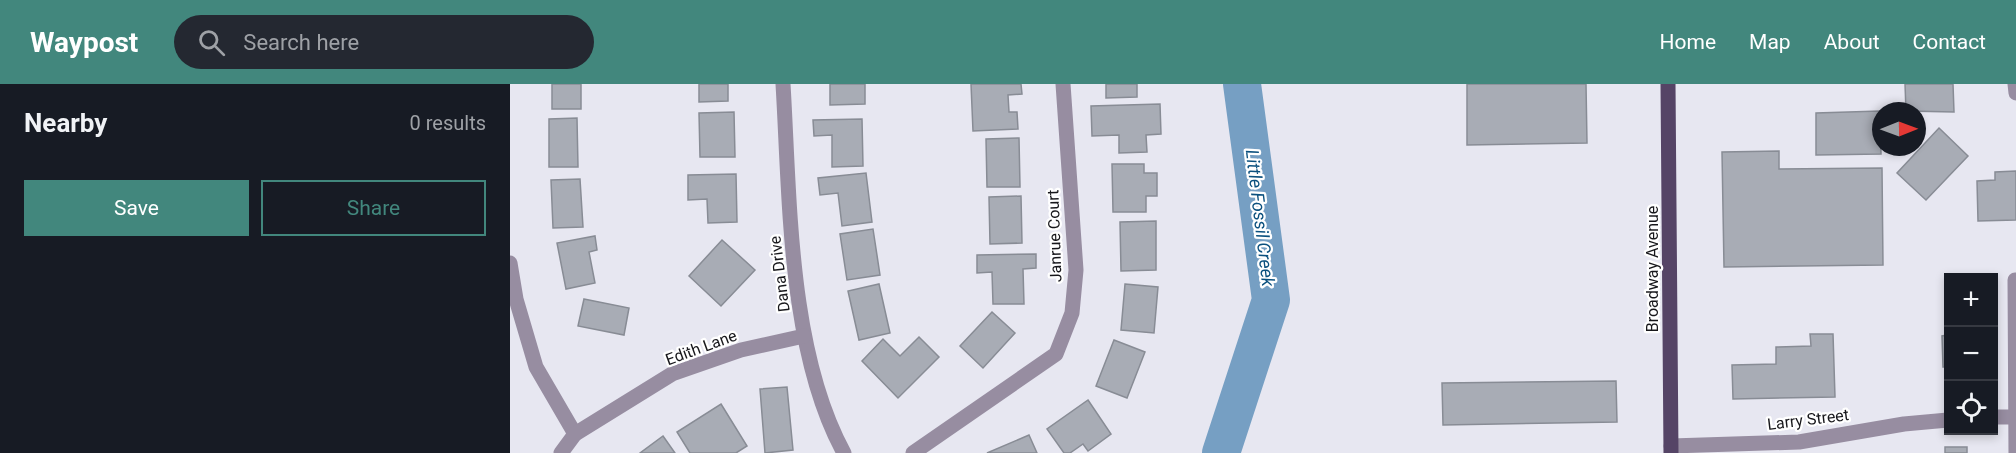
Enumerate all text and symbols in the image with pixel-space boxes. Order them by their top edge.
search box [174,15,594,69]
text: Waypost [30,26,138,59]
icon: search [195,26,228,59]
text: Search here [243,30,359,55]
text: Home [1660,30,1716,54]
text: Map [1749,30,1791,54]
text: About [1824,30,1880,54]
text: Contact [1913,30,1986,54]
north arrow [1872,102,1926,156]
text: Nearby [24,108,107,138]
text: 0 results [410,111,486,135]
water label: Little Fossil Creek [1242,148,1279,289]
button: Save [24,180,249,236]
button: Share [261,180,486,236]
street label: Janrue Court [1043,189,1066,283]
street label: Broadway Avenue [1643,206,1662,332]
street label: Dana Drive [765,235,794,313]
map controls [1944,273,1998,435]
button: + [1944,273,1998,327]
street label: Edith Lane [663,326,739,369]
button: − [1944,327,1998,381]
button: locate [1944,381,1998,435]
street label: Larry Street [1766,405,1850,434]

